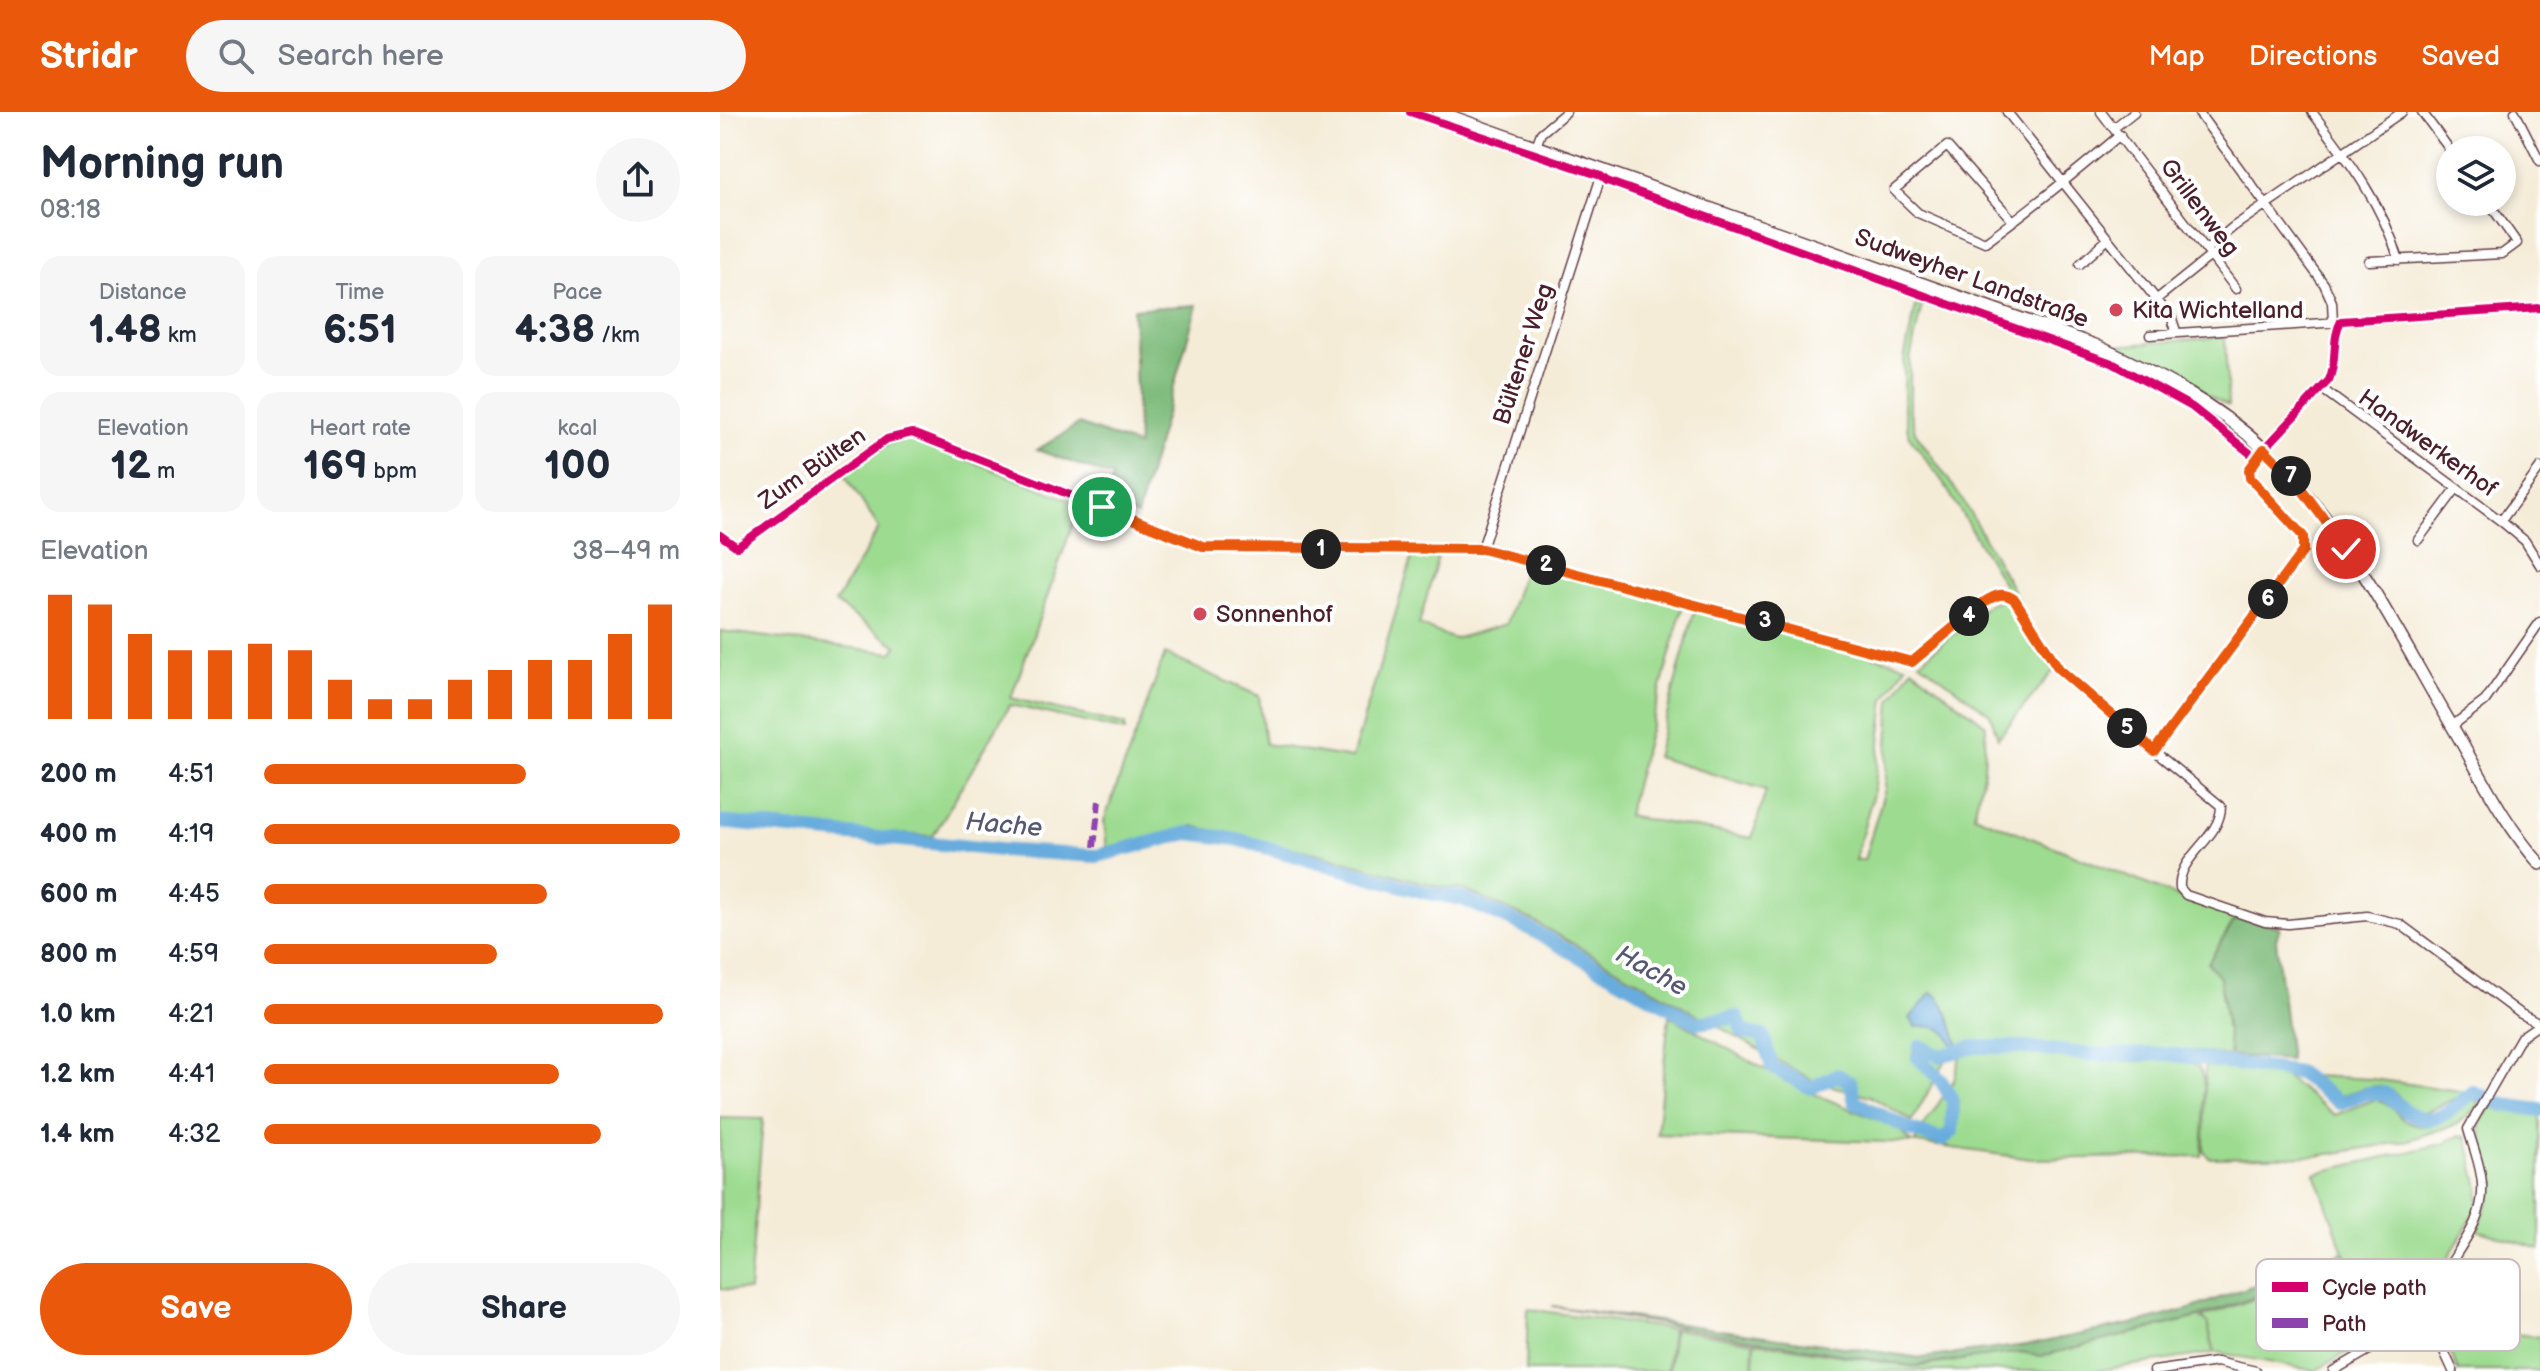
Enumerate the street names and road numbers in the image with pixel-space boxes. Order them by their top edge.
street label: Grillenweg [2154,153,2246,262]
street label: Sudweyher Landstraße [1851,223,2093,334]
street label: Bültener Weg [1487,280,1560,428]
street label: Handwerkerhof [2353,383,2503,504]
street label: Zum Bülten [753,421,871,516]

